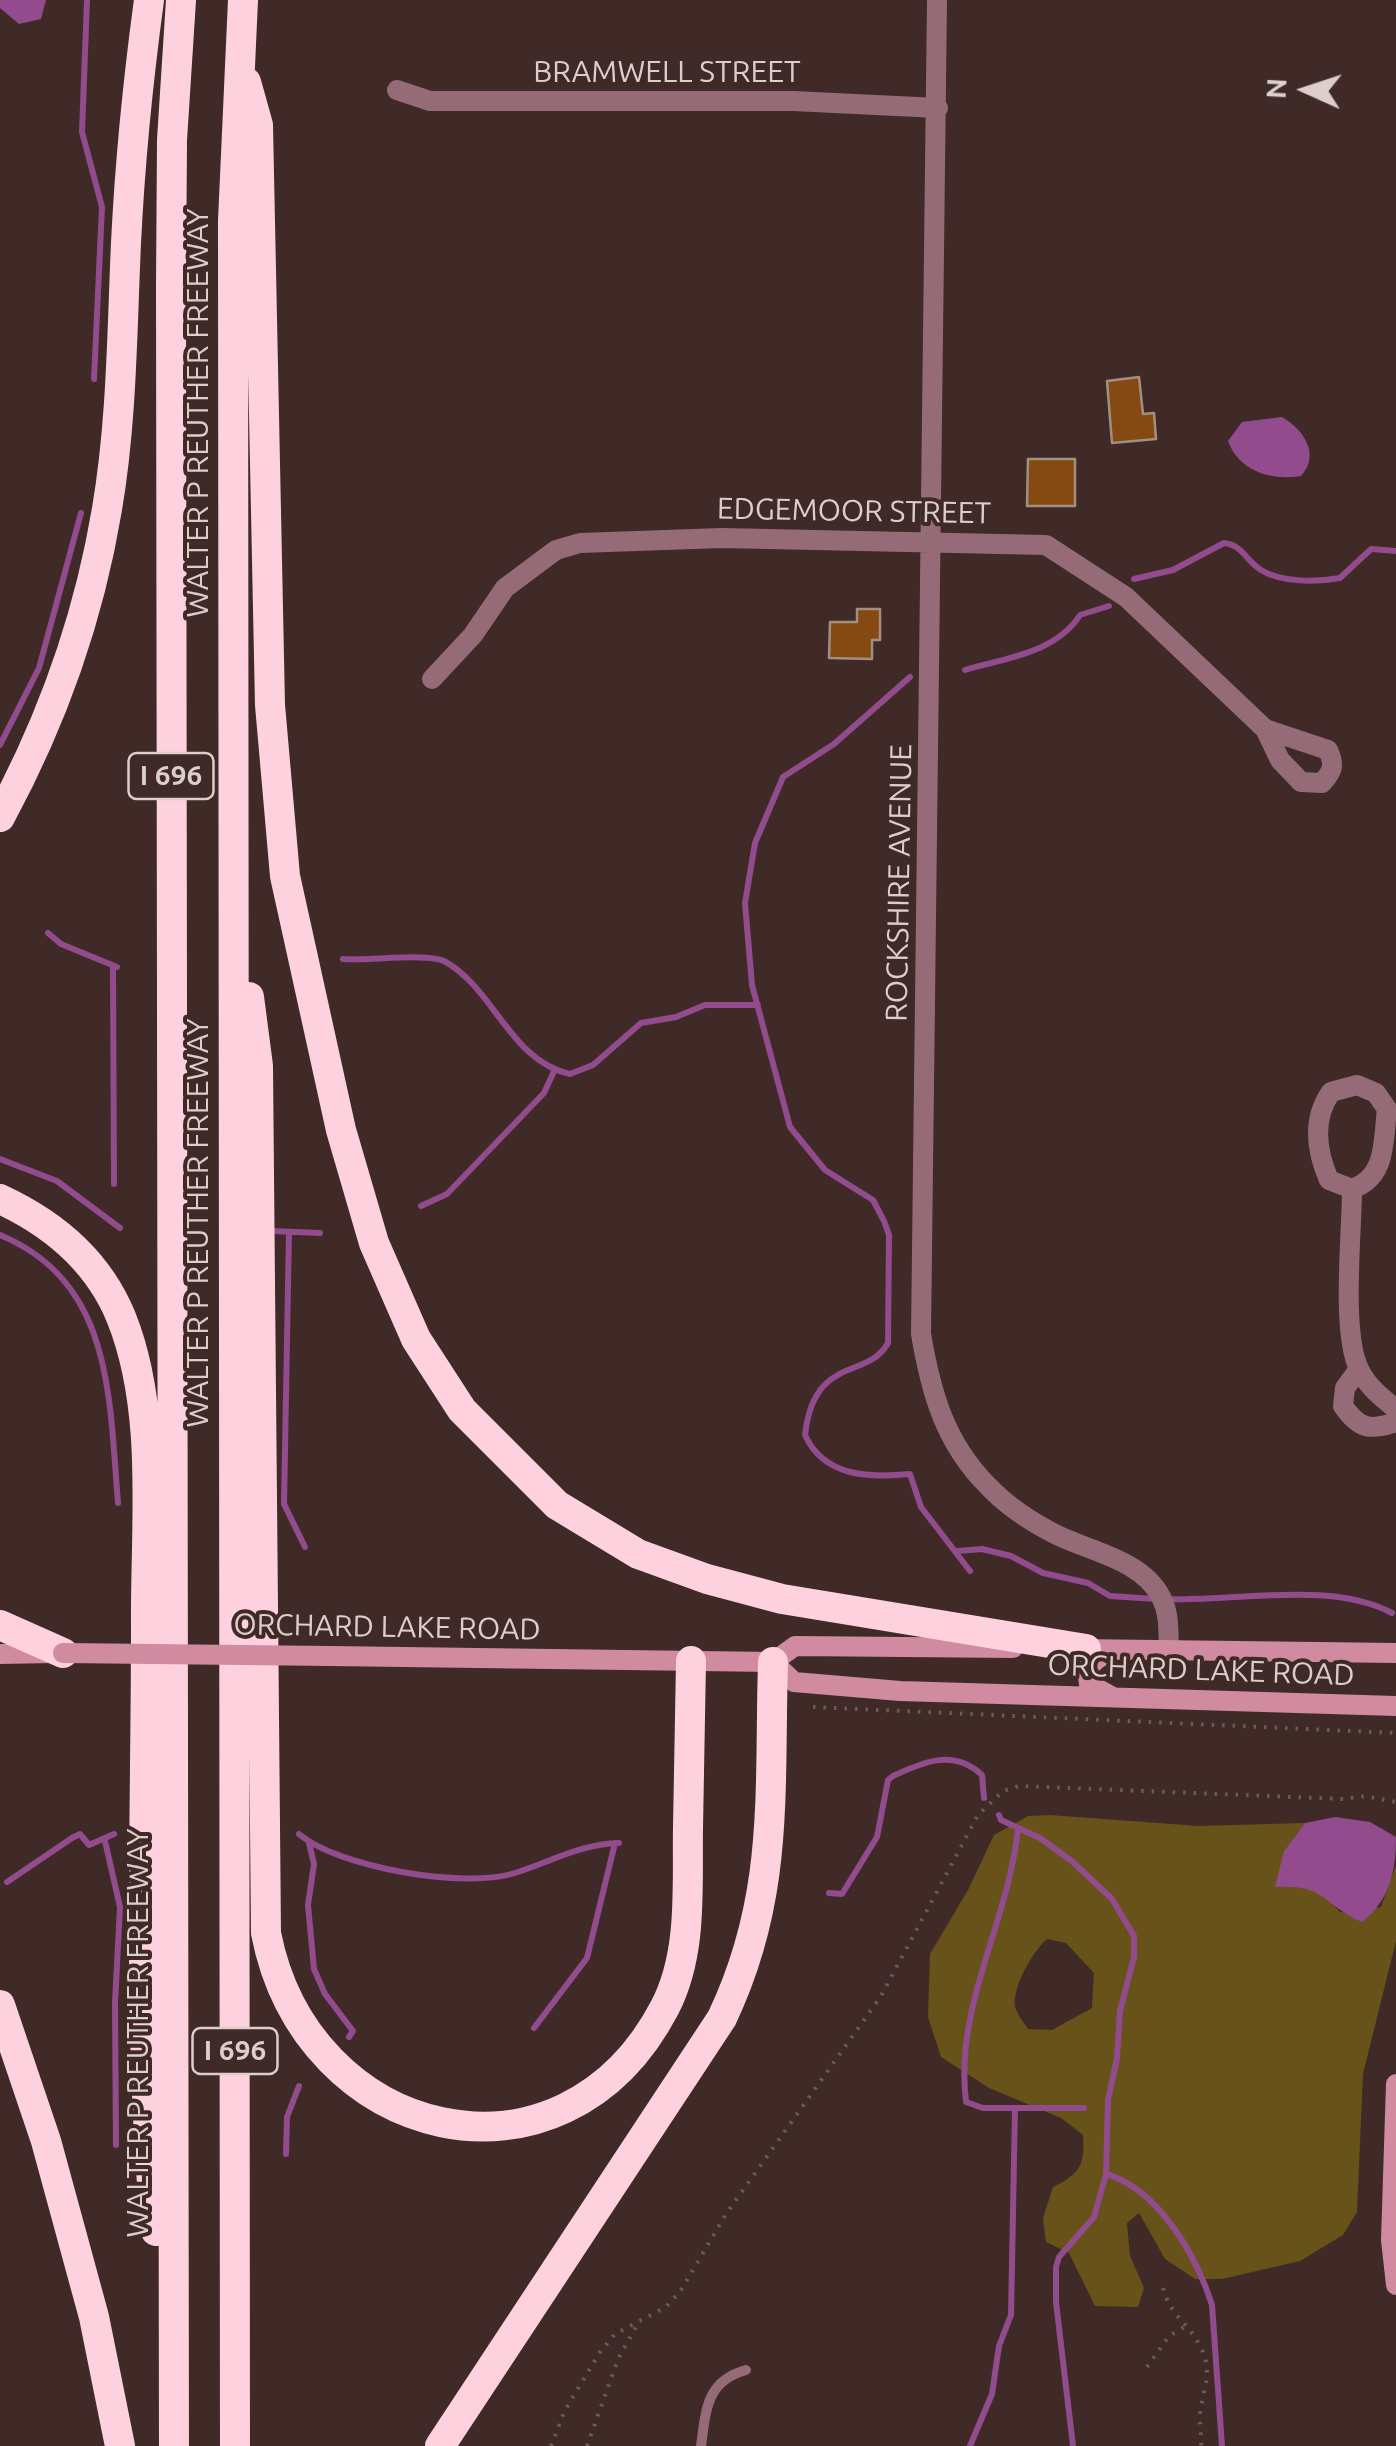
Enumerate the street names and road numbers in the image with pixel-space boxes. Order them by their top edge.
street label: BRAMWELL STREET [533,54,801,90]
street label: WALTER P REUTHER FREEWAY [180,208,216,618]
street label: EDGEMOOR STREET [717,491,991,531]
street label: ROCKSHIRE AVENUE [879,744,919,1022]
road number: I 696 [128,753,214,799]
street label: WALTER P REUTHER FREEWAY [180,1018,216,1428]
street label: ORCHARD LAKE ROAD [233,1606,541,1648]
street label: ORCHARD LAKE ROAD [1047,1647,1355,1693]
street label: WALTER P REUTHER FREEWAY [120,1828,156,2238]
road number: I 696 [192,2028,278,2074]

